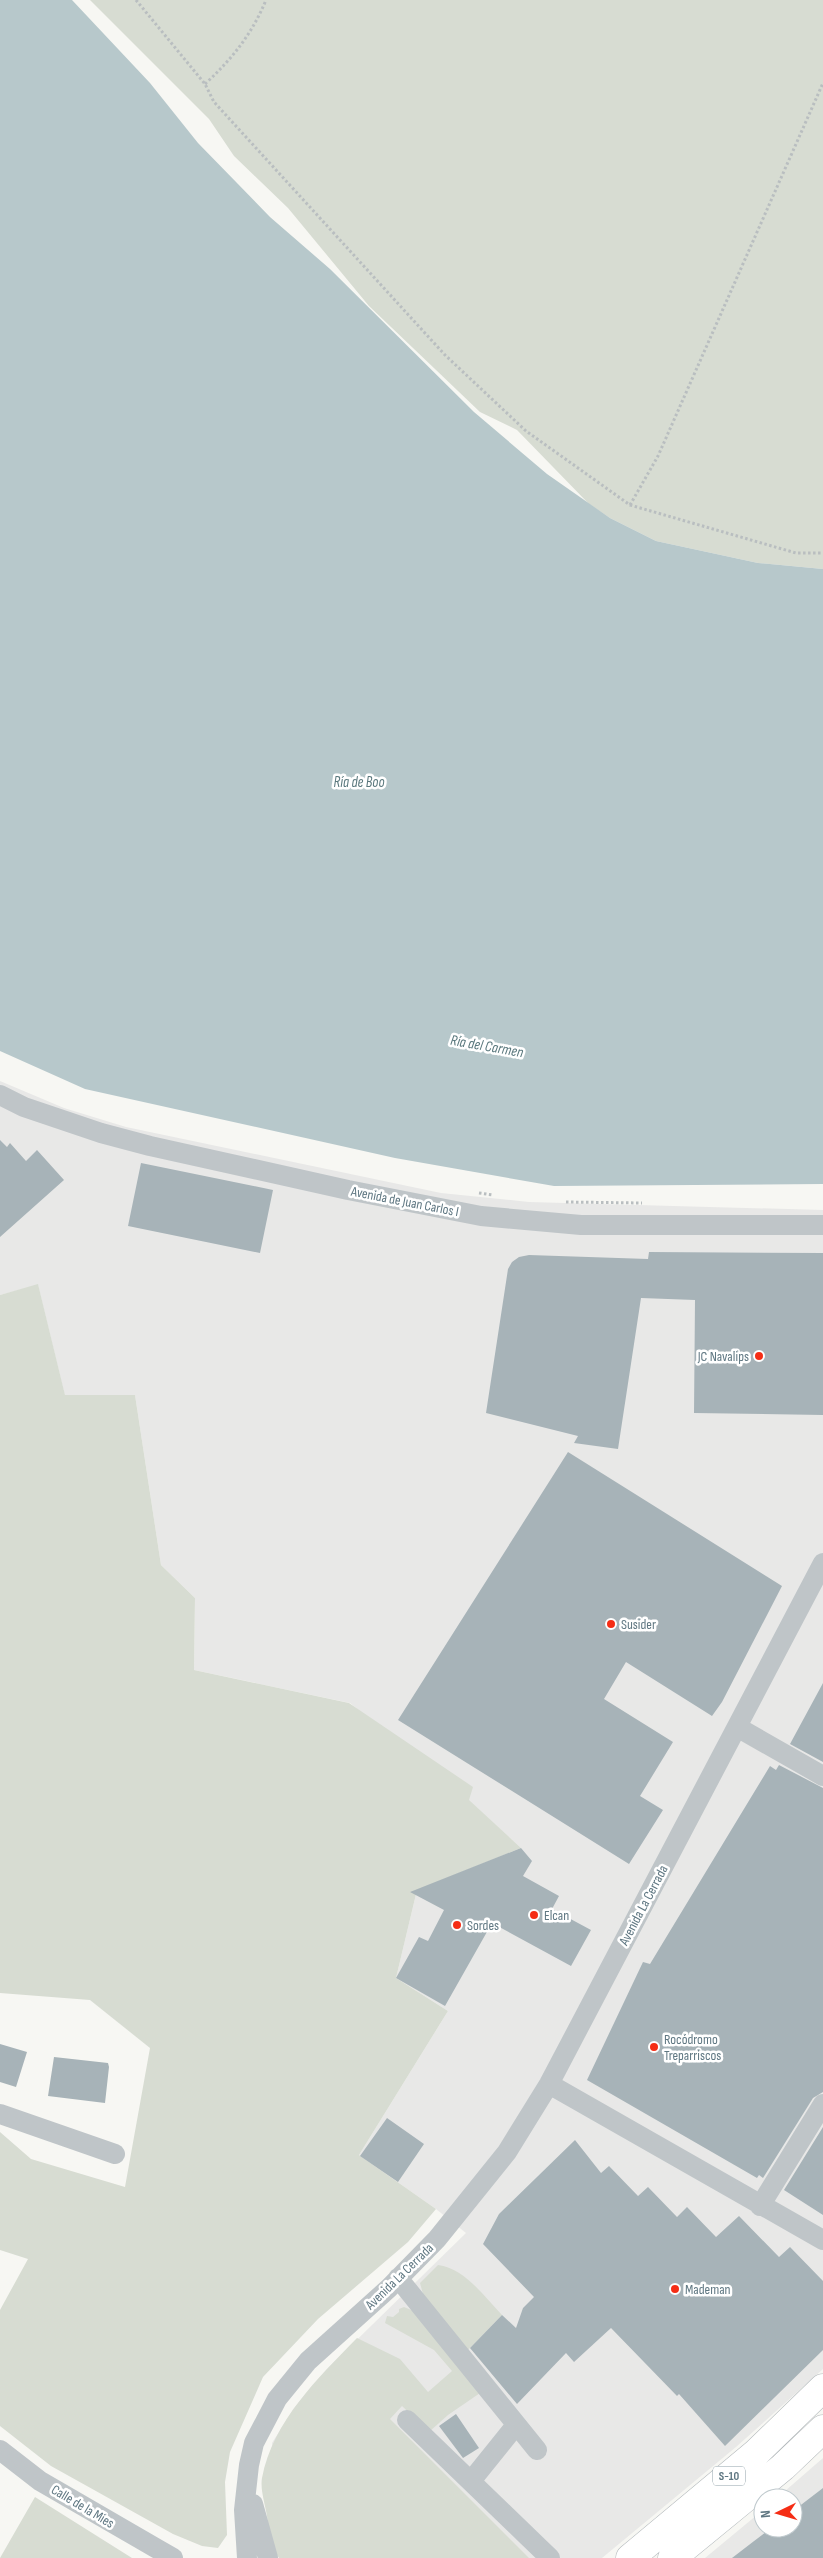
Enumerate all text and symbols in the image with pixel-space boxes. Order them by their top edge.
water label: Ría de Boo [333,773,385,792]
water label: Ría del Carmen [449,1031,525,1062]
street label: Avenida de Juan Carlos I [349,1183,460,1220]
place label: JC Navalips [697,1348,749,1365]
marker: JC Navalips [753,1350,765,1362]
place label: Susider [621,1616,656,1633]
marker: Susider [605,1618,617,1630]
street label: Avenida La Cerrada [615,1862,672,1949]
place label: Elcan [544,1907,569,1924]
marker: Elcan [528,1909,540,1921]
place label: Sordes [467,1917,499,1934]
marker: Sordes [451,1919,463,1931]
place label: Rocódromo Treparriscos [664,2031,721,2064]
marker: Rocódromo Treparriscos [648,2041,660,2053]
street label: Avenida La Cerrada [361,2240,437,2314]
place label: Mademan [685,2281,731,2298]
marker: Mademan [669,2283,681,2295]
road number: S-10 [713,2466,745,2486]
street label: Calle de la Mies [48,2481,117,2532]
north arrow [753,2488,803,2538]
text: N [757,2510,774,2519]

